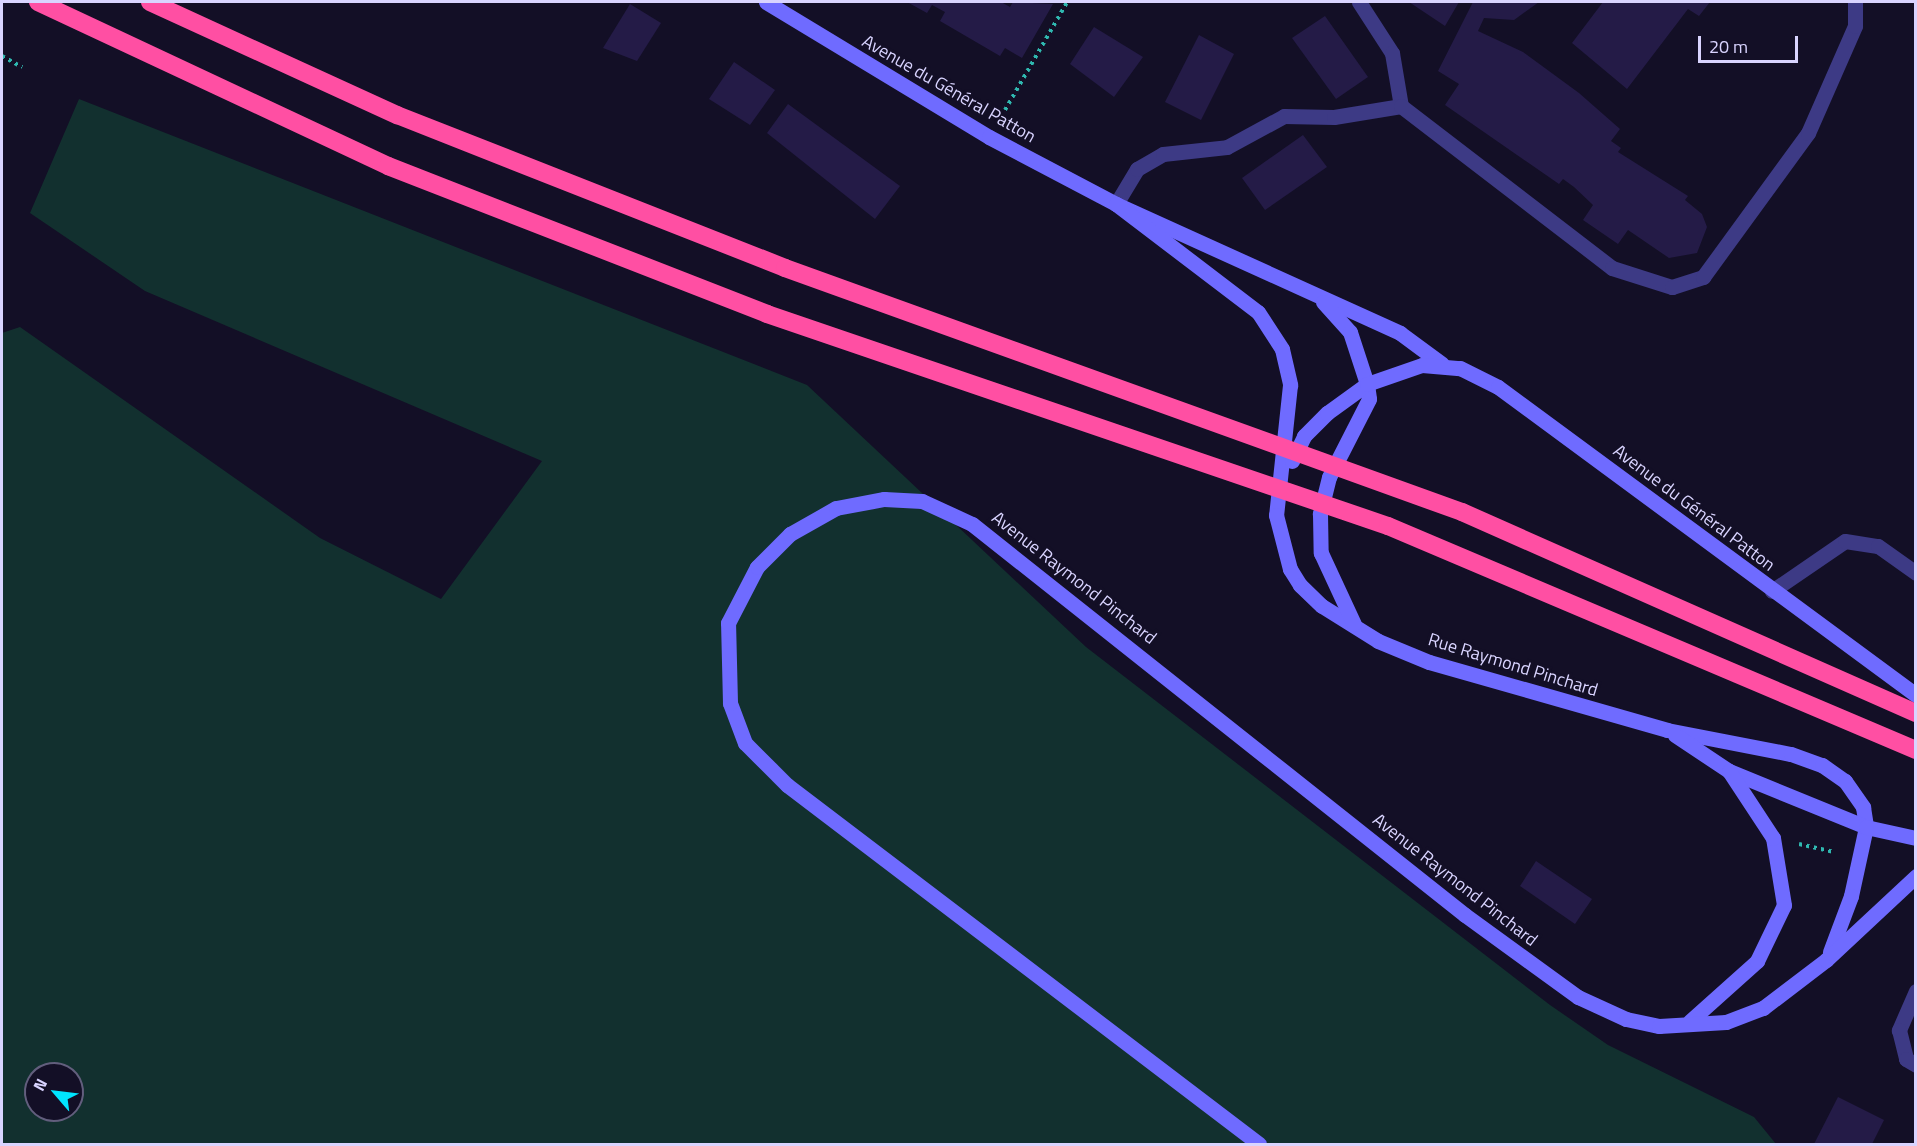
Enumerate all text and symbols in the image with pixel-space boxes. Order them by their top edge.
scale bar [1701,24,1802,62]
street label: Avenue du Général Patton [858,30,1040,148]
text: 20 m [1709,33,1748,60]
street label: Avenue du Général Patton [1609,440,1779,576]
street label: Avenue Raymond Pinchard [987,507,1161,649]
street label: Rue Raymond Pinchard [1426,629,1600,701]
street label: Avenue Raymond Pinchard [1368,809,1542,951]
north arrow [24,1062,84,1122]
text: N [27,1074,53,1095]

